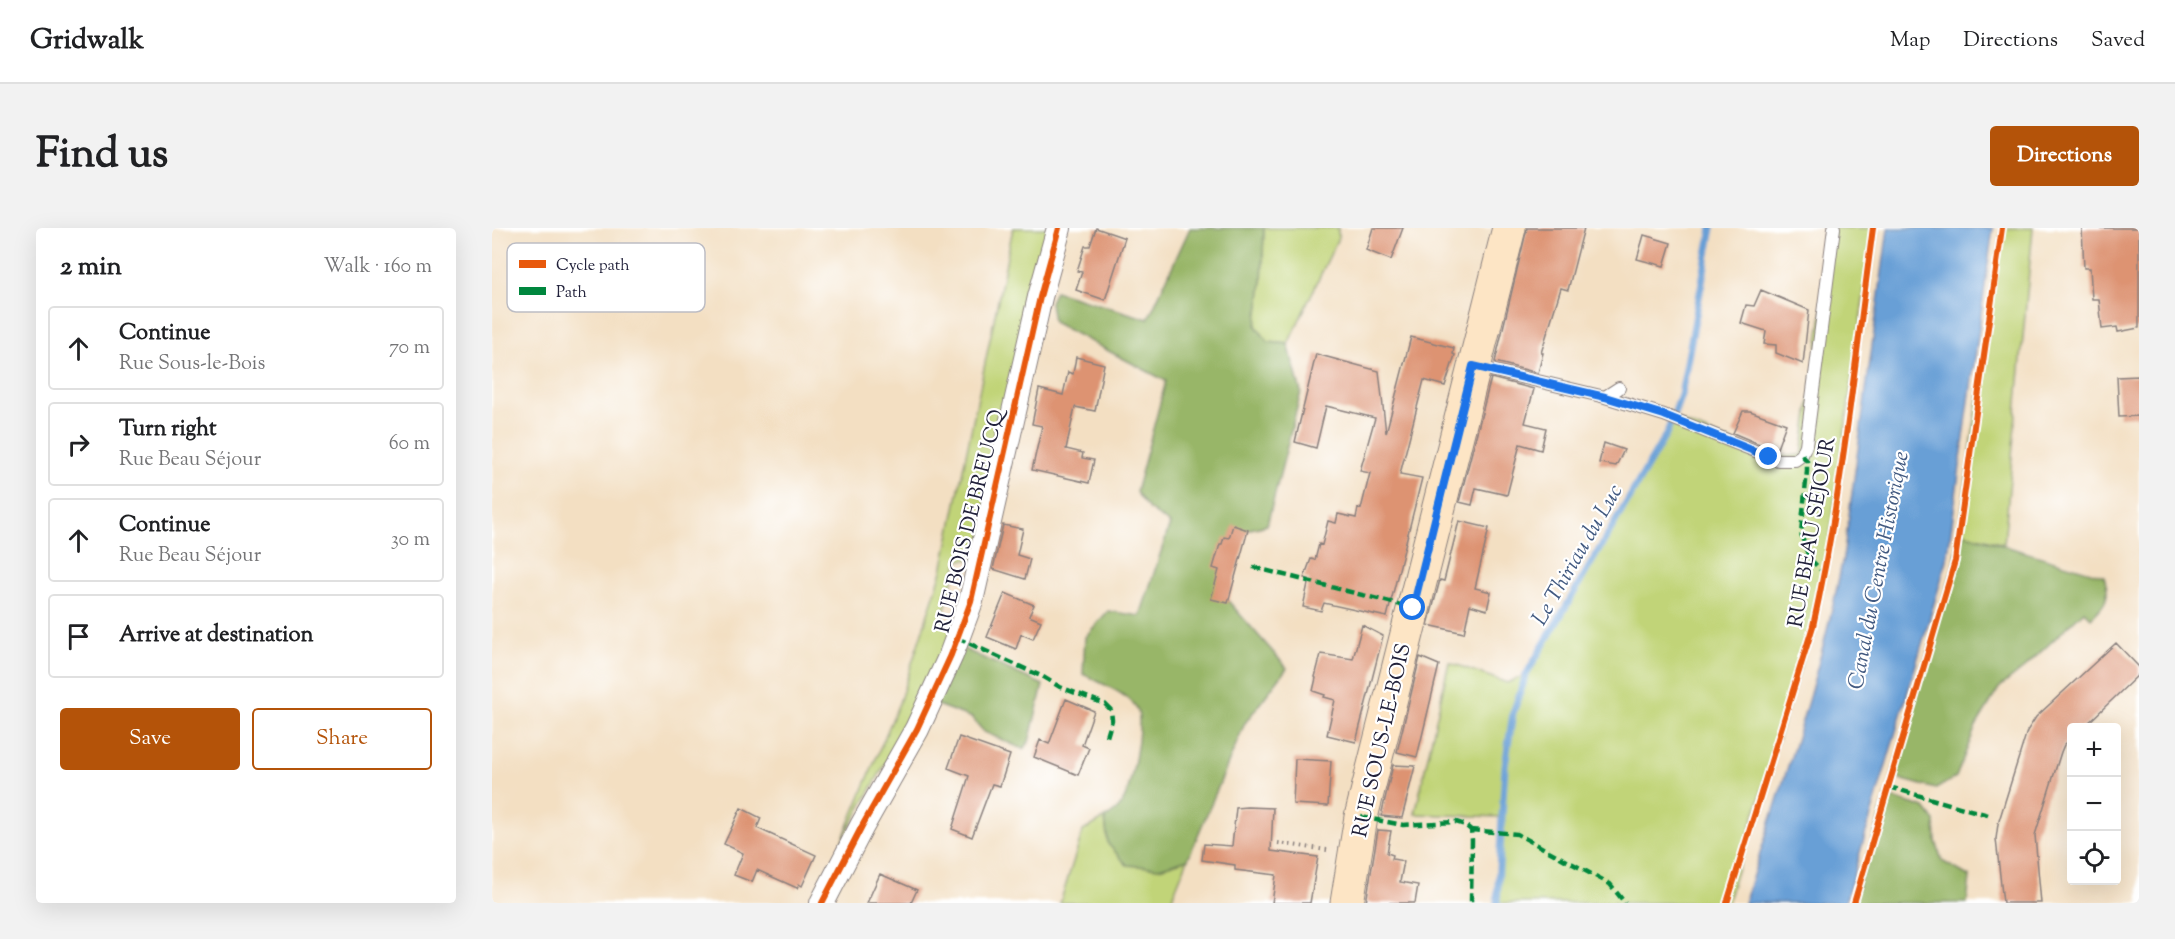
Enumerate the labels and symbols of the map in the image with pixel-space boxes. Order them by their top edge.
legend [507,243,705,312]
text: Cycle path [556,255,630,278]
text: Path [556,282,587,305]
street label: RUE BOIS DE BREUCQ [929,404,1014,637]
street label: RUE BEAU SÉJOUR [1781,435,1844,630]
route end [1755,443,1781,469]
water label: Canal du Centre Historique [1841,449,1919,692]
water label: Le Thiriau du Luc [1525,479,1632,632]
route start [1399,594,1425,620]
street label: RUE SOUS-LE-BOIS [1346,640,1420,840]

